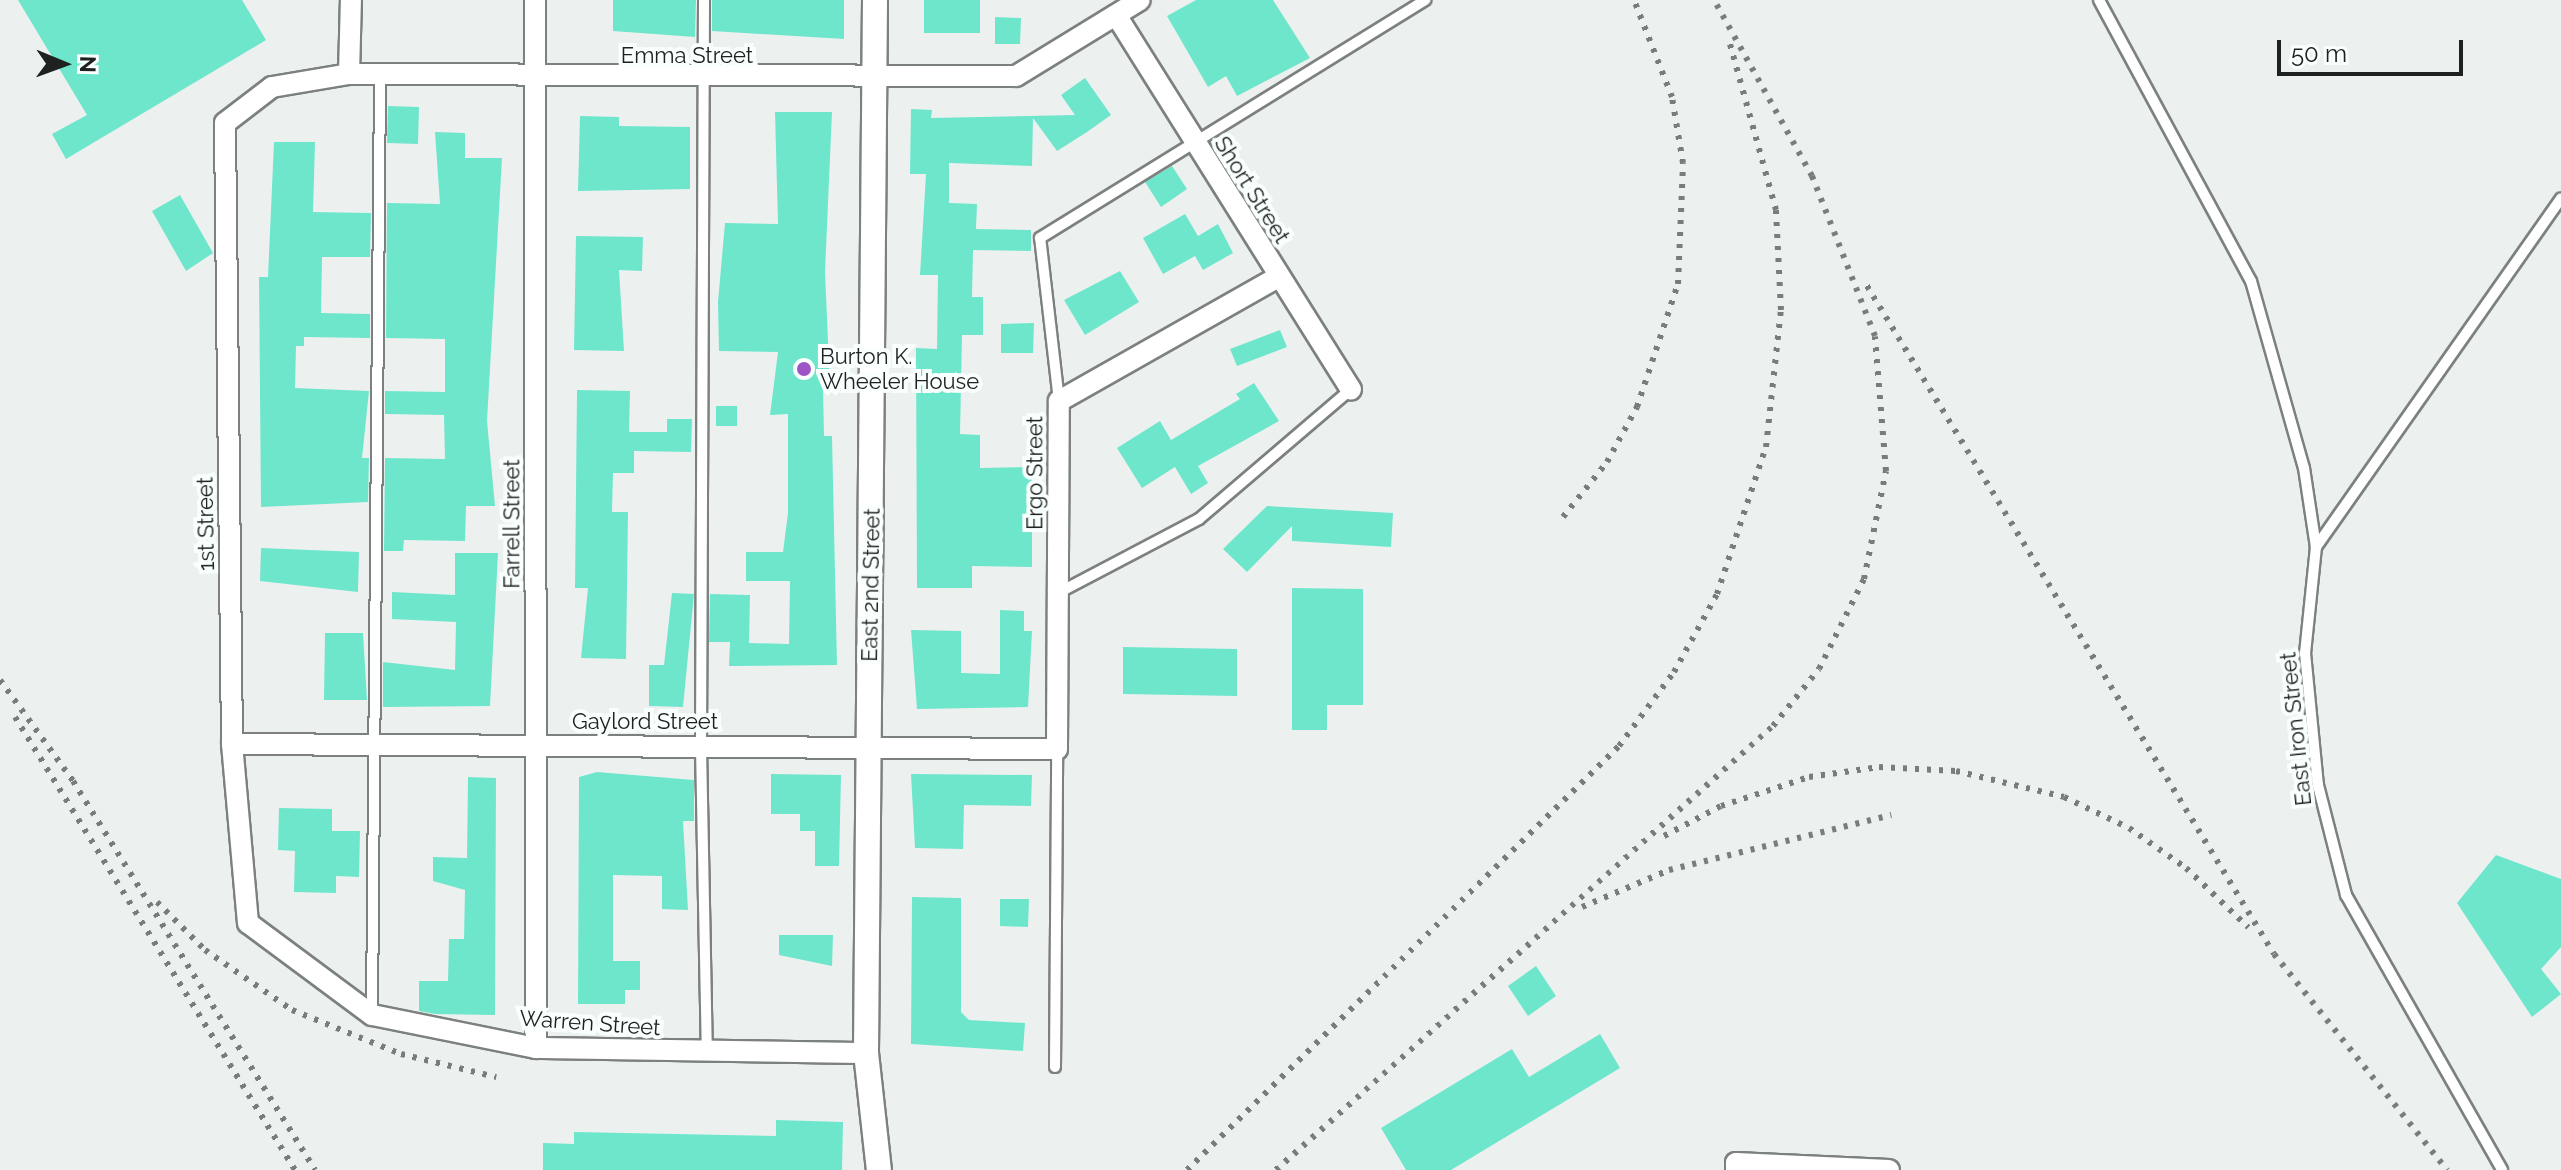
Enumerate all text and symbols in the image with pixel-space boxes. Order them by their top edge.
north arrow [24,24,104,104]
scale bar [2281,24,2467,74]
text: 50 m [2291,39,2347,68]
street label: Emma Street [621,43,753,69]
text: N [75,56,101,73]
street label: Short Street [1209,132,1295,248]
place label: Burton K. Wheeler House [820,343,980,394]
marker: Burton K. Wheeler House [795,360,813,378]
street label: Ergo Street [1022,416,1048,530]
street label: Farrell Street [499,459,525,589]
street label: 1st Street [192,477,220,571]
street label: East 2nd Street [856,508,886,662]
street label: East Iron Street [2275,651,2317,807]
street label: Gaylord Street [572,709,718,735]
street label: Warren Street [519,1005,661,1041]

